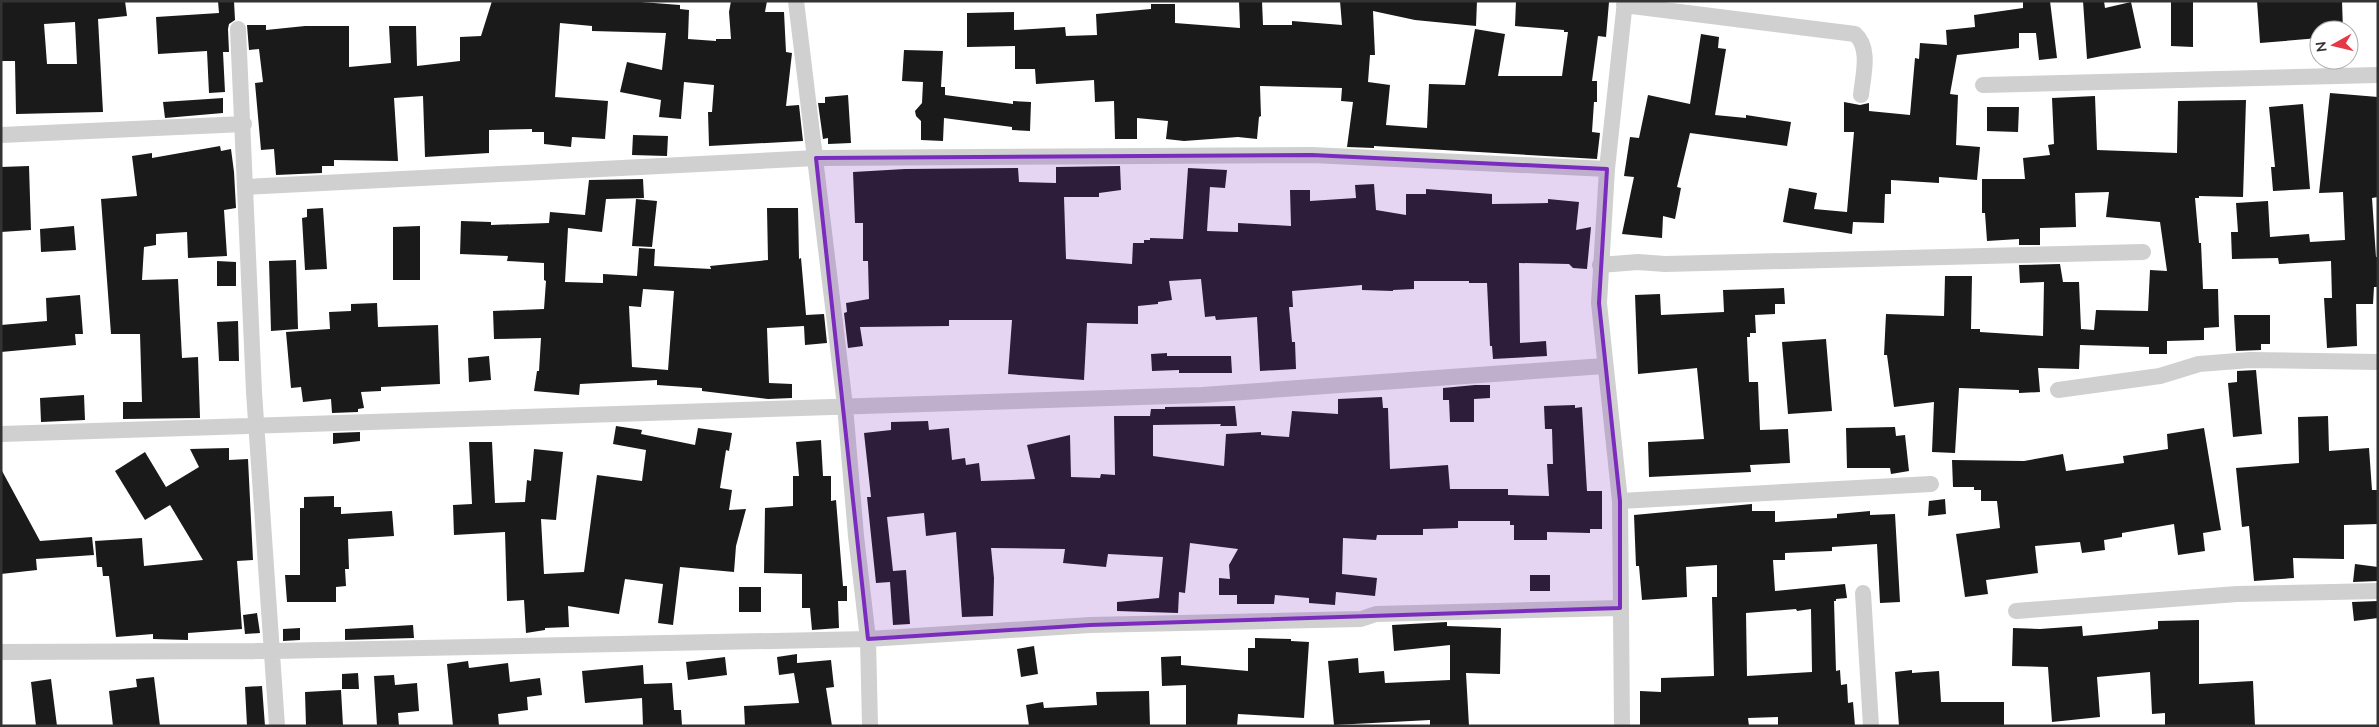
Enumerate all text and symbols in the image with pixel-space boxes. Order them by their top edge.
north arrow [2309,20,2359,70]
text: N [2311,40,2332,53]

